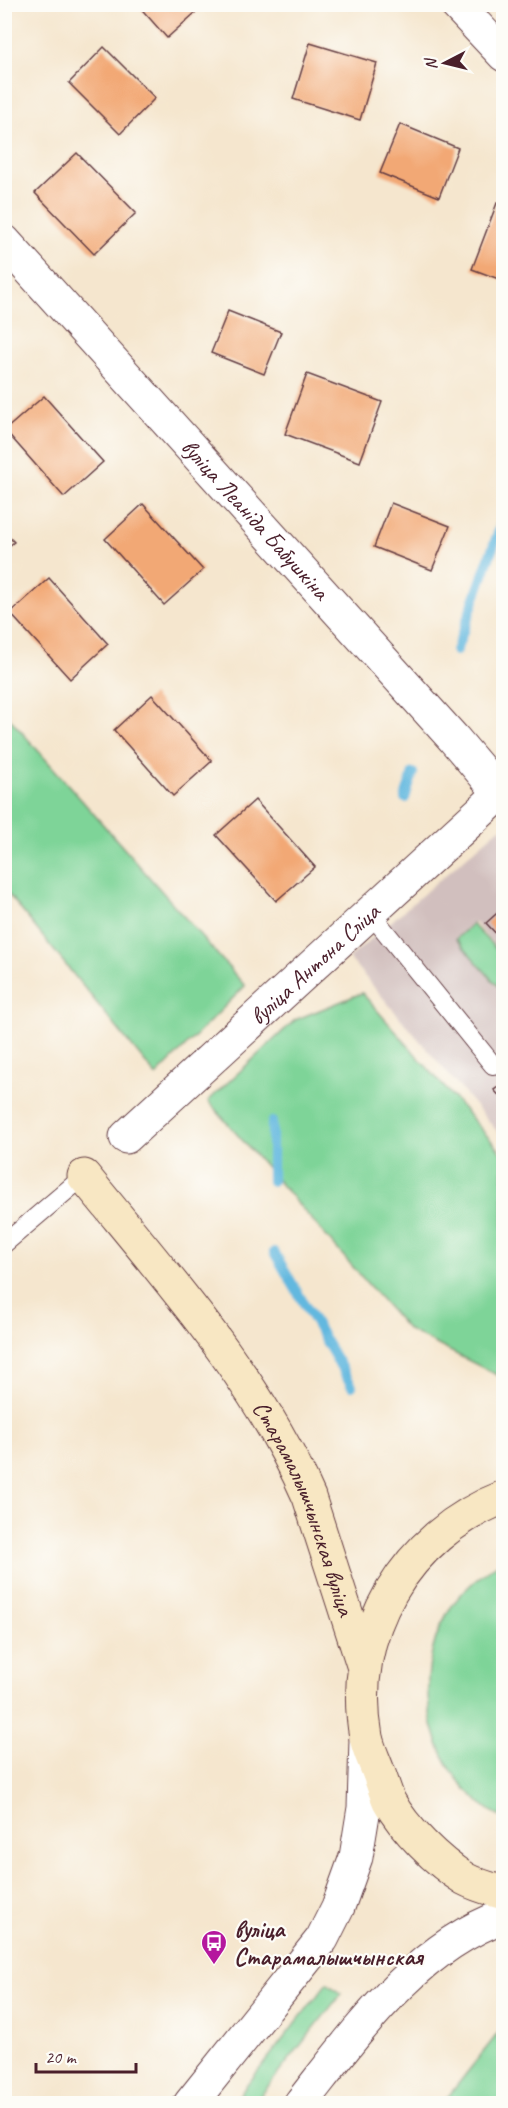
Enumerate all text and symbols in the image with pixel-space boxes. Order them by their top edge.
north arrow [415,33,475,93]
text: N [420,56,442,71]
street label: вуліца Леаніда Бабушкіна [175,432,337,607]
street label: вуліца Антона Сліца [243,896,387,1031]
street label: Старамалышчынская вуліца [246,1395,362,1621]
place label: вуліца Старамалышчынская [234,1914,424,1972]
bus stop icon: вуліца Старамалышчынская [199,1928,229,1966]
scale bar [36,2036,136,2074]
text: 20 m [45,2046,78,2068]

